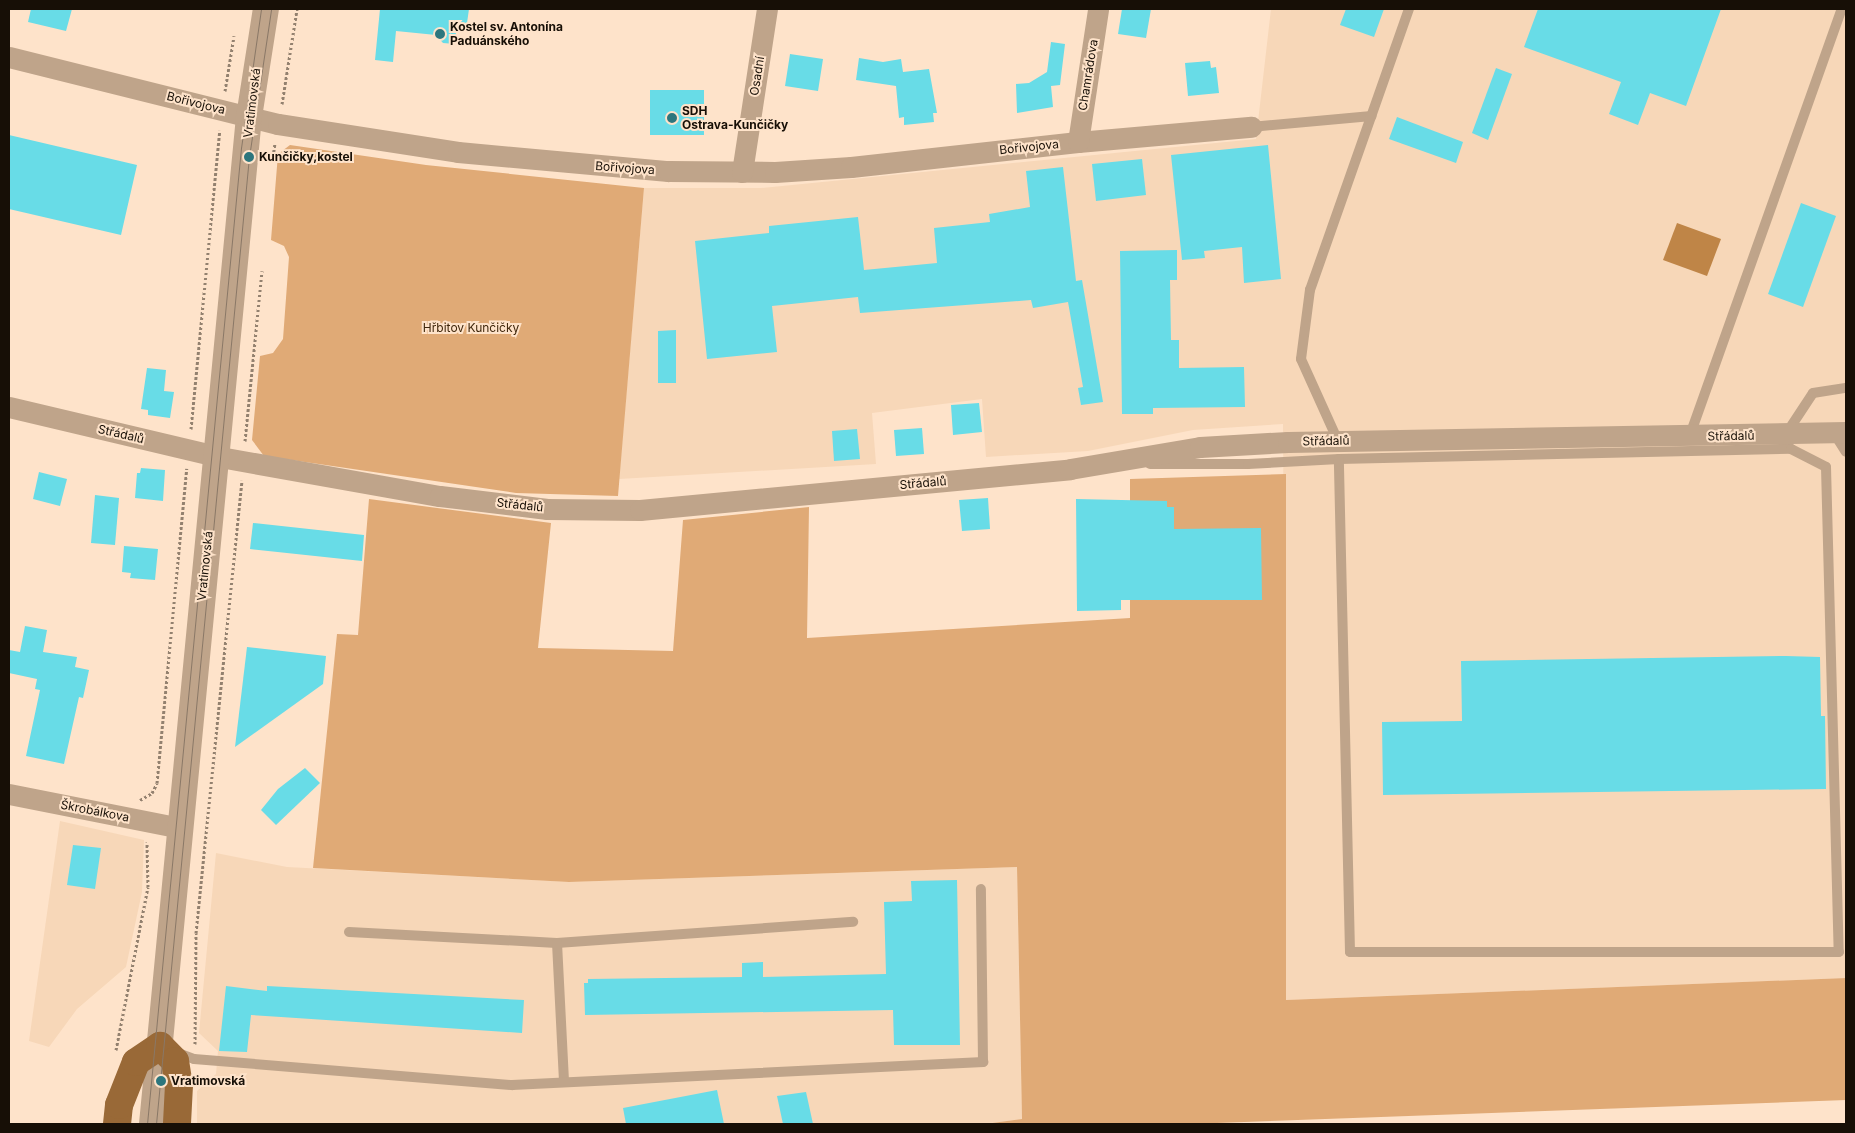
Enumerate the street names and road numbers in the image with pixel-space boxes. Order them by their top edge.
street label: Chamrádova [1075,38,1101,112]
street label: Osadní [747,55,767,97]
street label: Vratimovská [241,67,263,139]
street label: Bořivojova [165,89,227,117]
street label: Bořivojova [999,137,1059,157]
street label: Bořivojova [595,159,655,177]
street label: Střádalů [96,422,146,446]
street label: Střádalů [1707,428,1755,444]
street label: Střádalů [1302,433,1350,449]
street label: Střádalů [899,474,947,492]
street label: Střádalů [496,495,544,515]
street label: Vratimovská [194,530,216,602]
street label: Škrobálkova [59,797,131,825]

